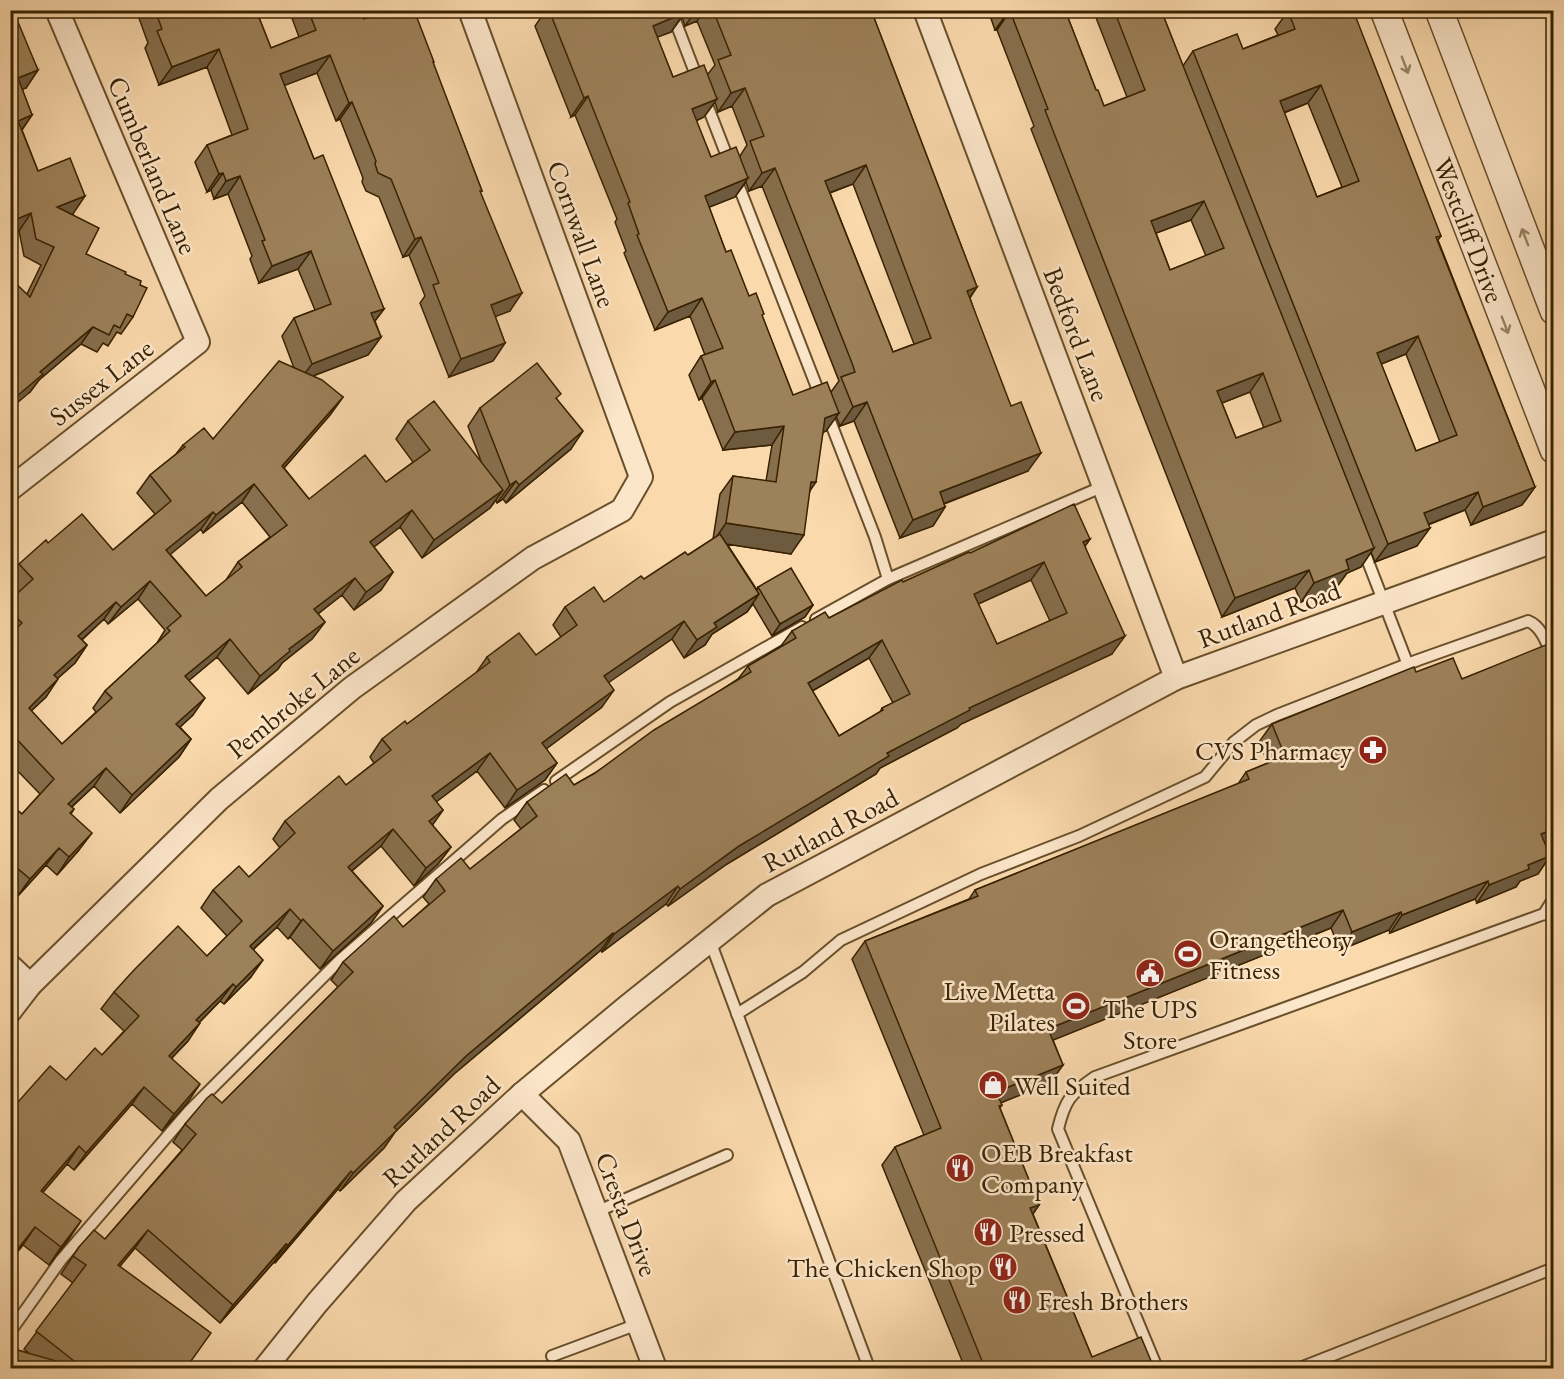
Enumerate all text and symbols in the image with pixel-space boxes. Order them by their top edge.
one-way arrow [1400,55,1411,74]
street label: Cumberland Lane [100,71,206,259]
street label: Westcliff Drive [1425,153,1513,307]
street label: Cornwall Lane [539,156,625,312]
one-way arrow [1519,228,1530,247]
street label: Bedford Lane [1035,262,1119,406]
one-way arrow [1501,316,1512,334]
street label: Sussex Lane [42,330,160,434]
street label: Rutland Road [1193,572,1345,656]
street label: Pembroke Lane [219,638,367,766]
place label: CVS Pharmacy [1195,733,1352,768]
pharmacy icon: CVS Pharmacy [1357,734,1389,766]
street label: Rutland Road [756,779,904,880]
place label: Orangetheory Fitness [1209,921,1353,987]
sports icon: Orangetheory Fitness [1172,938,1204,970]
public building icon: The UPS Store [1134,957,1166,989]
place label: Live Metta Pilates [943,973,1055,1039]
sports icon: Live Metta Pilates [1060,990,1092,1022]
place label: The UPS Store [1102,991,1198,1057]
street label: Rutland Road [375,1067,508,1195]
place label: Well Suited [1014,1068,1131,1103]
shop icon: Well Suited [977,1069,1009,1101]
place label: OEB Breakfast Company [981,1135,1133,1201]
street label: Cresta Drive [587,1147,667,1281]
restaurant icon: OEB Breakfast Company [944,1152,976,1184]
place label: Pressed [1009,1215,1085,1250]
restaurant icon: Pressed [972,1216,1004,1248]
place label: The Chicken Shop [787,1250,982,1285]
restaurant icon: The Chicken Shop [987,1251,1019,1283]
place label: Fresh Brothers [1038,1283,1188,1318]
restaurant icon: Fresh Brothers [1001,1284,1033,1316]

